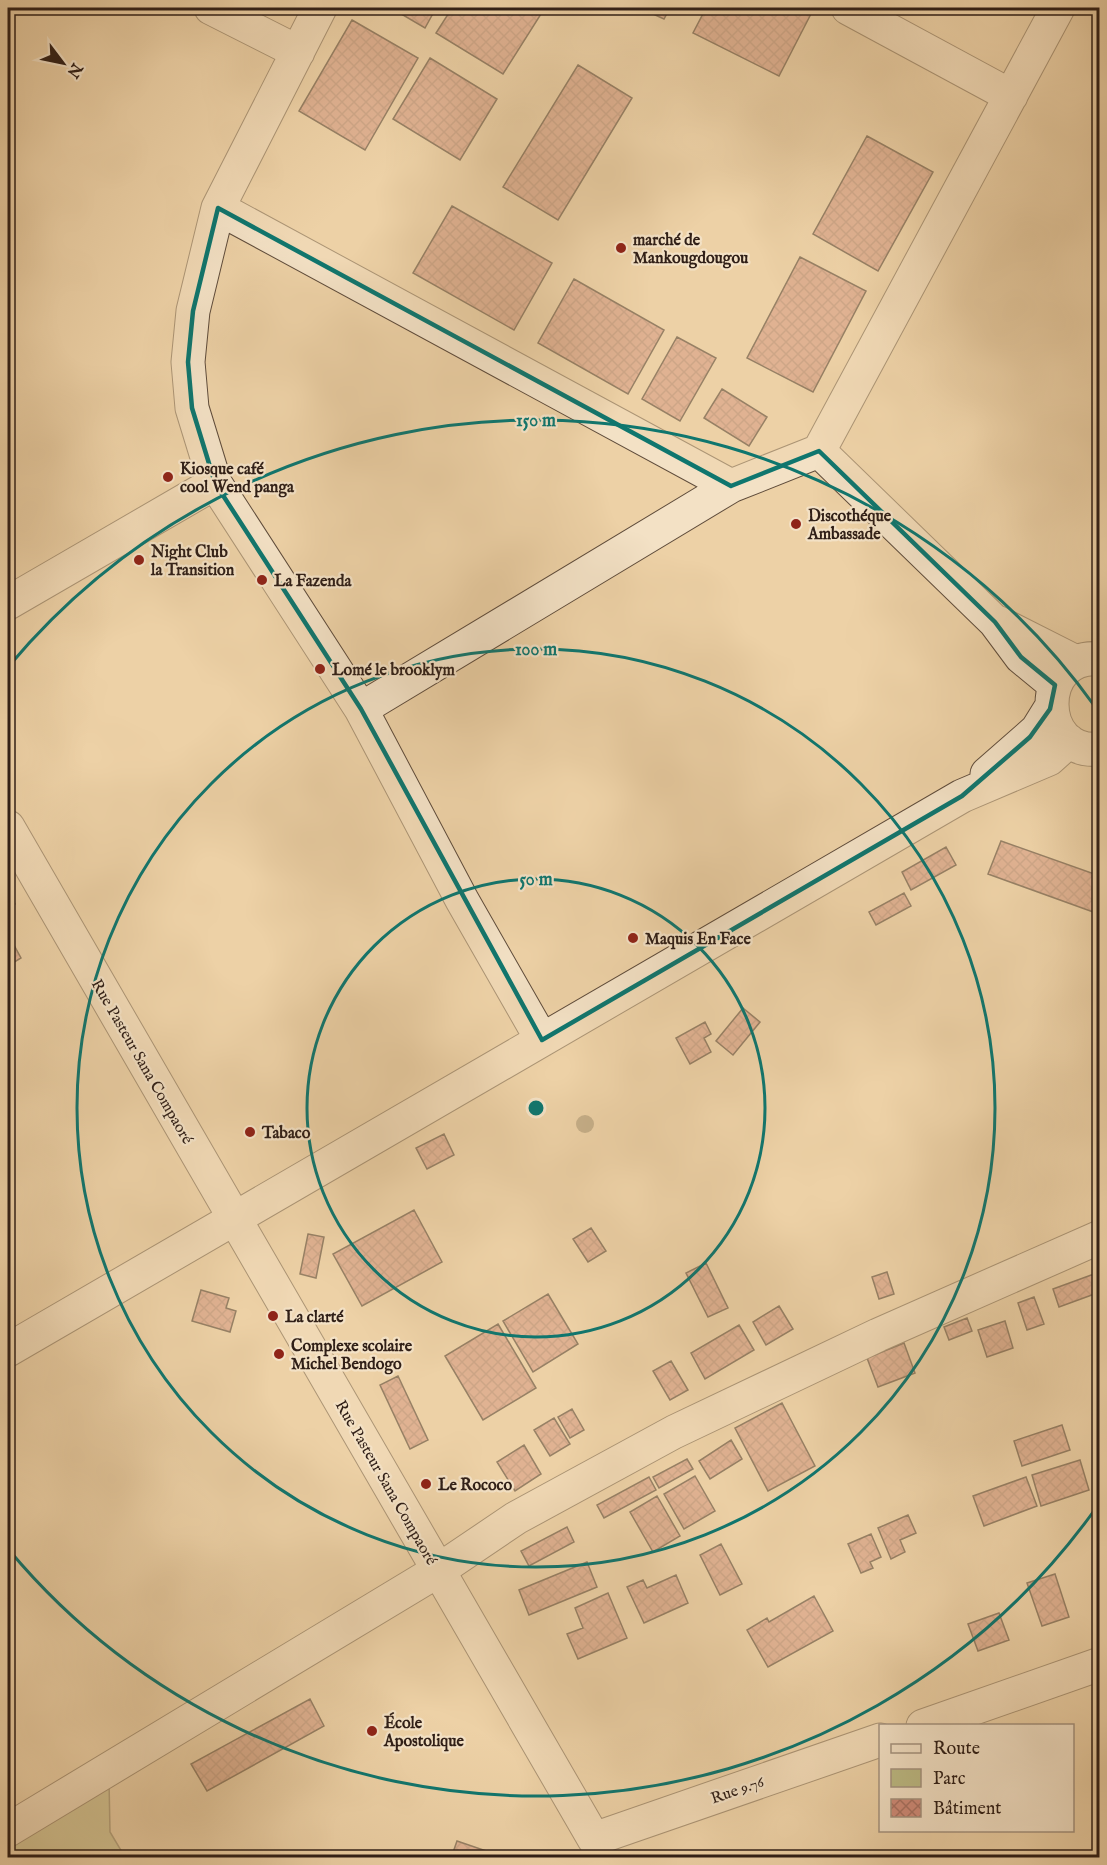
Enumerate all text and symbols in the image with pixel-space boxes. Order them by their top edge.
north arrow [33,33,93,93]
text: N [62,58,87,81]
place label: marché de Mankougdougou [633,231,749,269]
marker: marché de Mankougdougou [614,241,628,255]
text: 150 m [516,410,556,433]
place label: Kiosque café cool Wend panga [180,460,295,498]
marker: Kiosque café cool Wend panga [161,470,175,484]
place label: Discothéque Ambassade [807,507,892,545]
marker: Discothéque Ambassade [789,517,803,531]
place label: Night Club la Transition [150,543,235,581]
marker: Night Club la Transition [132,553,146,567]
place label: La Fazenda [274,572,352,592]
marker: La Fazenda [255,573,269,587]
text: 100 m [515,639,557,662]
place label: Lomé le brooklym [332,661,456,681]
marker: Lomé le brooklym [313,662,327,676]
text: 50 m [519,869,553,892]
place label: Maquis En Face [645,930,751,950]
marker: Maquis En Face [626,931,640,945]
street label: Rue Pasteur Sana Compaoré [86,976,197,1148]
centre of rings [526,1098,546,1118]
place label: Tabaco [261,1124,311,1144]
marker: Tabaco [243,1125,257,1139]
place label: La clarté [285,1308,344,1328]
marker: La clarté [266,1309,280,1323]
place label: Complexe scolaire Michel Bendogo [291,1337,413,1375]
marker: Complexe scolaire Michel Bendogo [272,1347,286,1361]
street label: Rue Pasteur Sana Compaoré [330,1397,441,1569]
place label: Le Rococo [438,1476,512,1496]
marker: Le Rococo [419,1477,433,1491]
place label: École Apostolique [383,1712,465,1752]
marker: École Apostolique [365,1724,379,1738]
legend [879,1724,1074,1832]
text: Route [933,1738,980,1761]
text: Parc [933,1768,966,1791]
street label: Rue 9.76 [708,1772,767,1809]
text: Bâtiment [933,1798,1002,1821]

